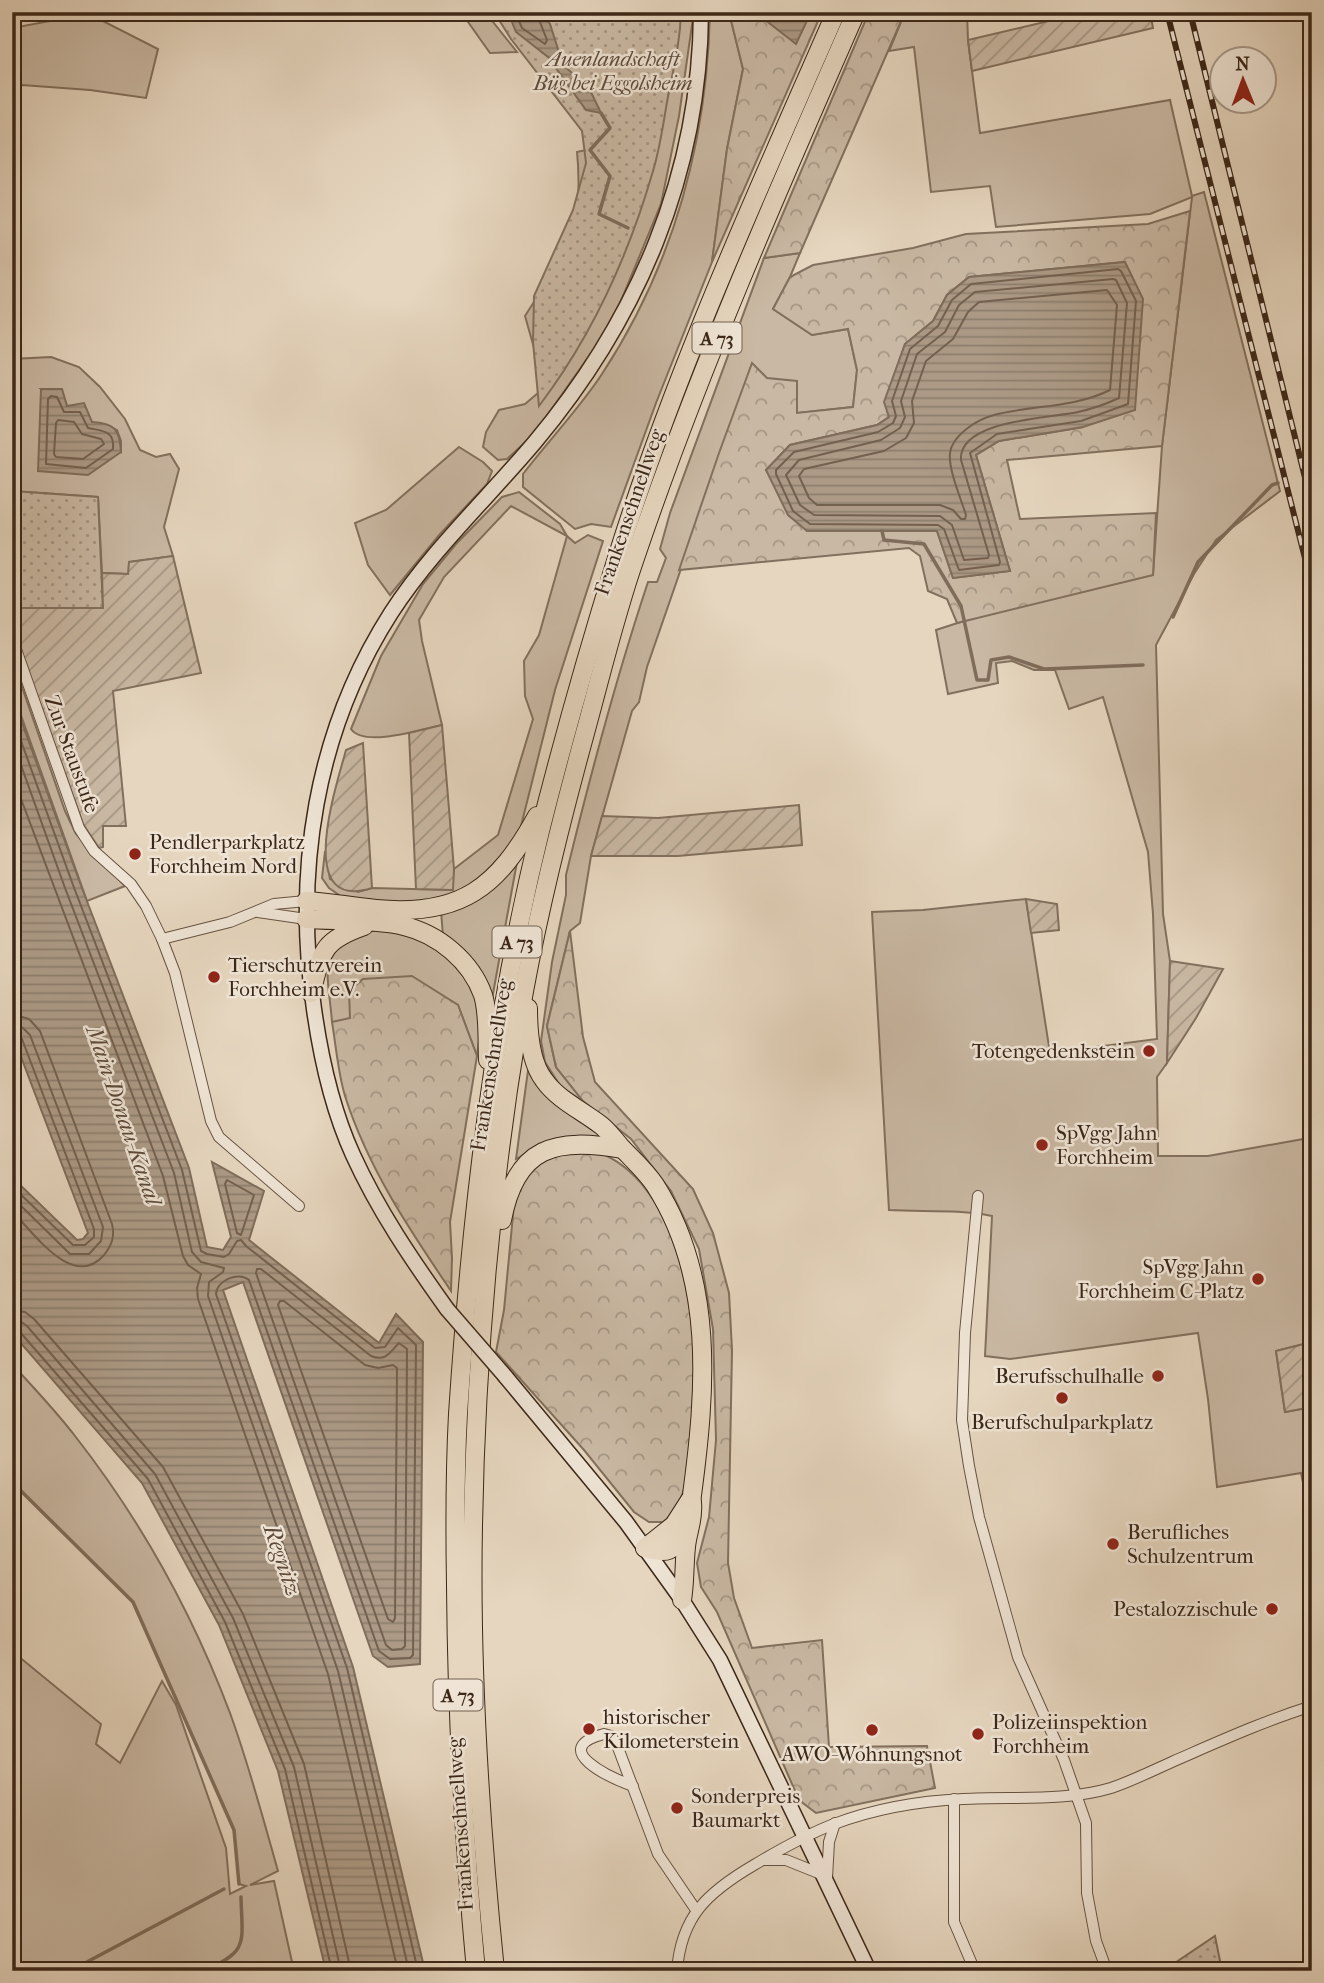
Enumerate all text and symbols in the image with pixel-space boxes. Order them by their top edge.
north arrow [1208,46,1278,116]
park label: Auenlandschaft Büg bei Eggolsheim [532,47,693,95]
text: N [1235,53,1251,75]
road number: A 73 [692,322,742,354]
street label: Frankenschnellweg [589,425,669,598]
street label: Zur Staustufe [40,692,104,816]
place label: Pendlerparkplatz Forchheim Nord [149,830,305,878]
marker: Pendlerparkplatz Forchheim Nord [127,846,143,862]
road number: A 73 [492,926,542,958]
place label: Tierschutzverein Forchheim e.V. [228,953,382,1001]
marker: Tierschutzverein Forchheim e.V. [206,969,222,985]
street label: Frankenschnellweg [465,976,517,1153]
water label: Main-Donau-Kanal [80,1020,168,1210]
place label: Totengedenkstein [972,1039,1135,1063]
marker: Totengedenkstein [1141,1043,1157,1059]
place label: SpVgg Jahn Forchheim [1056,1121,1158,1169]
marker: SpVgg Jahn Forchheim [1034,1137,1050,1153]
place label: SpVgg Jahn Forchheim C-Platz [1078,1255,1244,1303]
marker: SpVgg Jahn Forchheim C-Platz [1250,1271,1266,1287]
place label: Berufsschulhalle [995,1364,1144,1388]
marker: Berufsschulhalle [1150,1368,1166,1384]
marker: Berufschulparkplatz [1054,1390,1070,1406]
place label: Berufschulparkplatz [971,1410,1153,1434]
water label: Regnitz [257,1519,307,1599]
place label: Berufliches Schulzentrum [1127,1520,1254,1568]
marker: Berufliches Schulzentrum [1105,1536,1121,1552]
place label: Pestalozzischule [1113,1597,1258,1621]
marker: Pestalozzischule [1264,1601,1280,1617]
road number: A 73 [434,1680,482,1710]
place label: historischer Kilometerstein [603,1705,739,1753]
place label: Polizeiinspektion Forchheim [992,1710,1148,1758]
marker: historischer Kilometerstein [581,1721,597,1737]
marker: AWO-Wohnungsnot [864,1722,880,1738]
marker: Polizeiinspektion Forchheim [970,1726,986,1742]
street label: Frankenschnellweg [442,1735,478,1912]
place label: AWO-Wohnungsnot [780,1742,963,1766]
place label: Sonderpreis Baumarkt [691,1784,800,1832]
marker: Sonderpreis Baumarkt [669,1800,685,1816]

